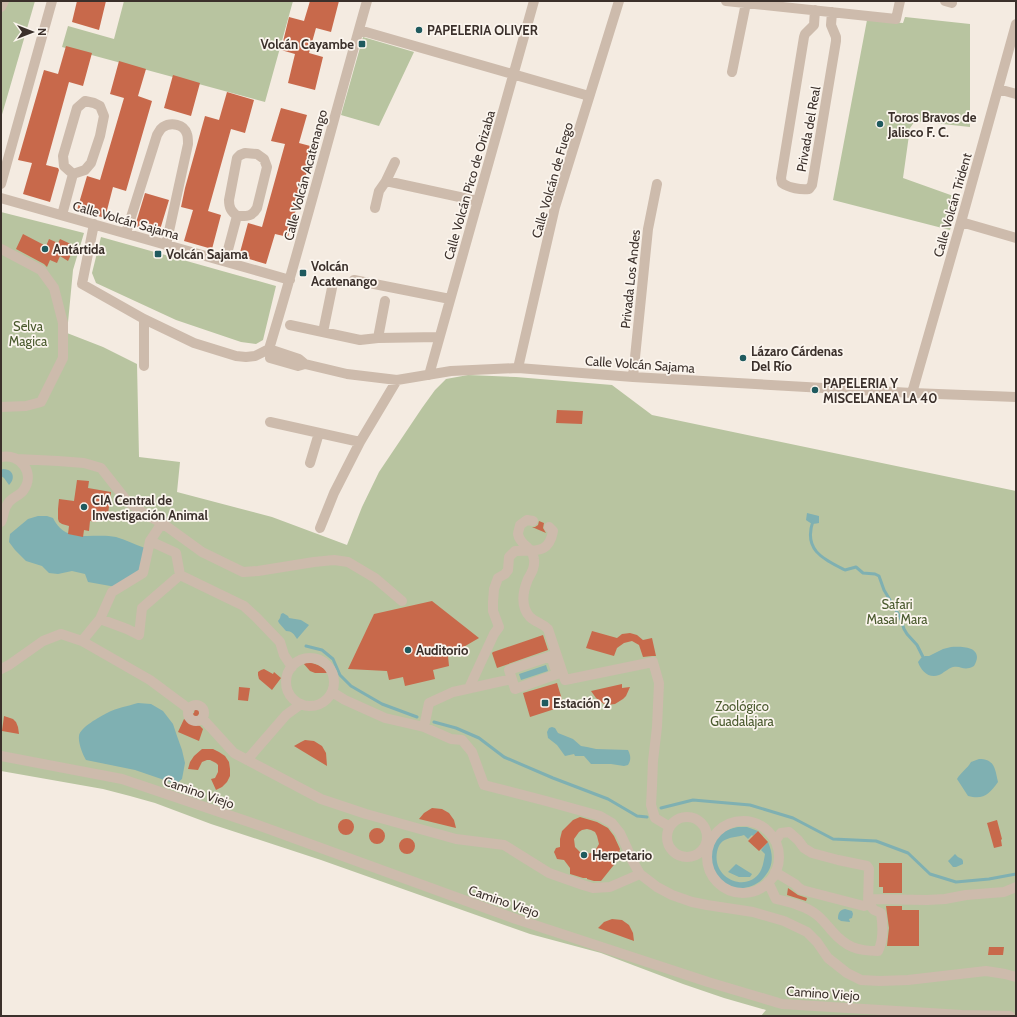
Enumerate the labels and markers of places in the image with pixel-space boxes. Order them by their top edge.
place label: PAPELERIA OLIVER [427,22,538,38]
marker: PAPELERIA OLIVER [414,25,424,35]
place label: Volcán Cayambe [260,36,354,52]
marker: Volcán Cayambe [357,39,367,49]
place label: Toros Bravos de Jalisco F. C. [887,109,977,140]
marker: Toros Bravos de Jalisco F. C. [875,119,885,129]
place label: Antártida [53,241,105,257]
marker: Antártida [40,244,50,254]
place label: Volcán Sajama [166,246,249,262]
marker: Volcán Sajama [153,249,163,259]
place label: Volcán Acatenango [311,258,378,289]
marker: Volcán Acatenango [298,268,308,278]
place label: Lázaro Cárdenas Del Río [751,343,843,374]
marker: Lázaro Cárdenas Del Río [738,353,748,363]
place label: PAPELERIA Y MISCELANEA LA 40 [823,375,937,406]
marker: PAPELERIA Y MISCELANEA LA 40 [810,385,820,395]
place label: CIA Central de Investigación Animal [92,492,208,523]
marker: CIA Central de Investigación Animal [79,502,89,512]
place label: Auditorio [416,642,469,658]
marker: Auditorio [403,645,413,655]
place label: Estación 2 [553,695,610,711]
marker: Estación 2 [540,698,550,708]
place label: Herpetario [592,847,653,863]
marker: Herpetario [579,850,589,860]

